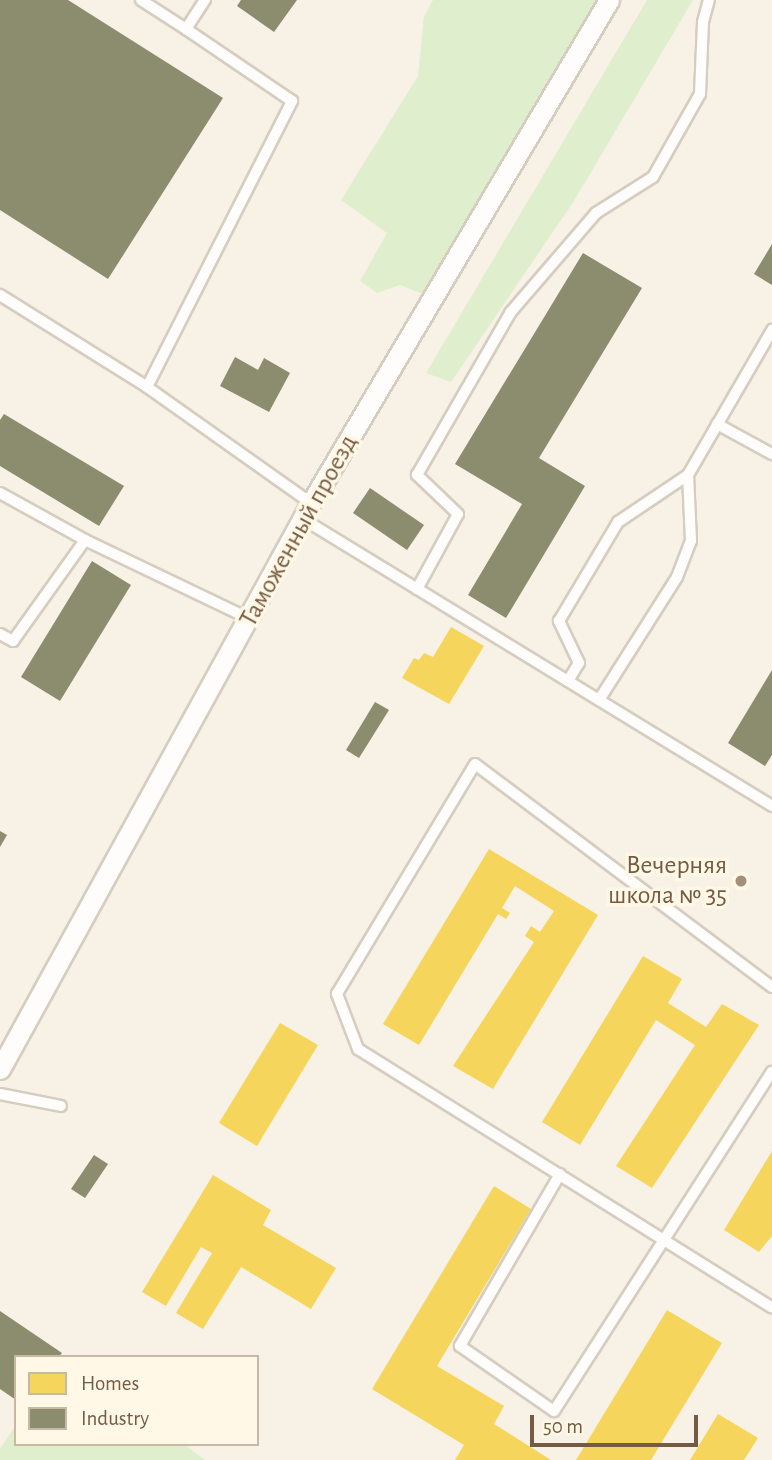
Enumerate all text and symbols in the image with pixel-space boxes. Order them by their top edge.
street label: Таможенный проезд [233,430,365,632]
place label: Вечерняя школа № 35 [608,850,727,912]
marker: Вечерняя школа № 35 [733,873,749,889]
legend [14,1355,259,1446]
text: Homes [81,1373,139,1394]
scale bar [534,1400,702,1444]
text: Industry [81,1408,149,1429]
text: 50 m [543,1416,583,1437]

